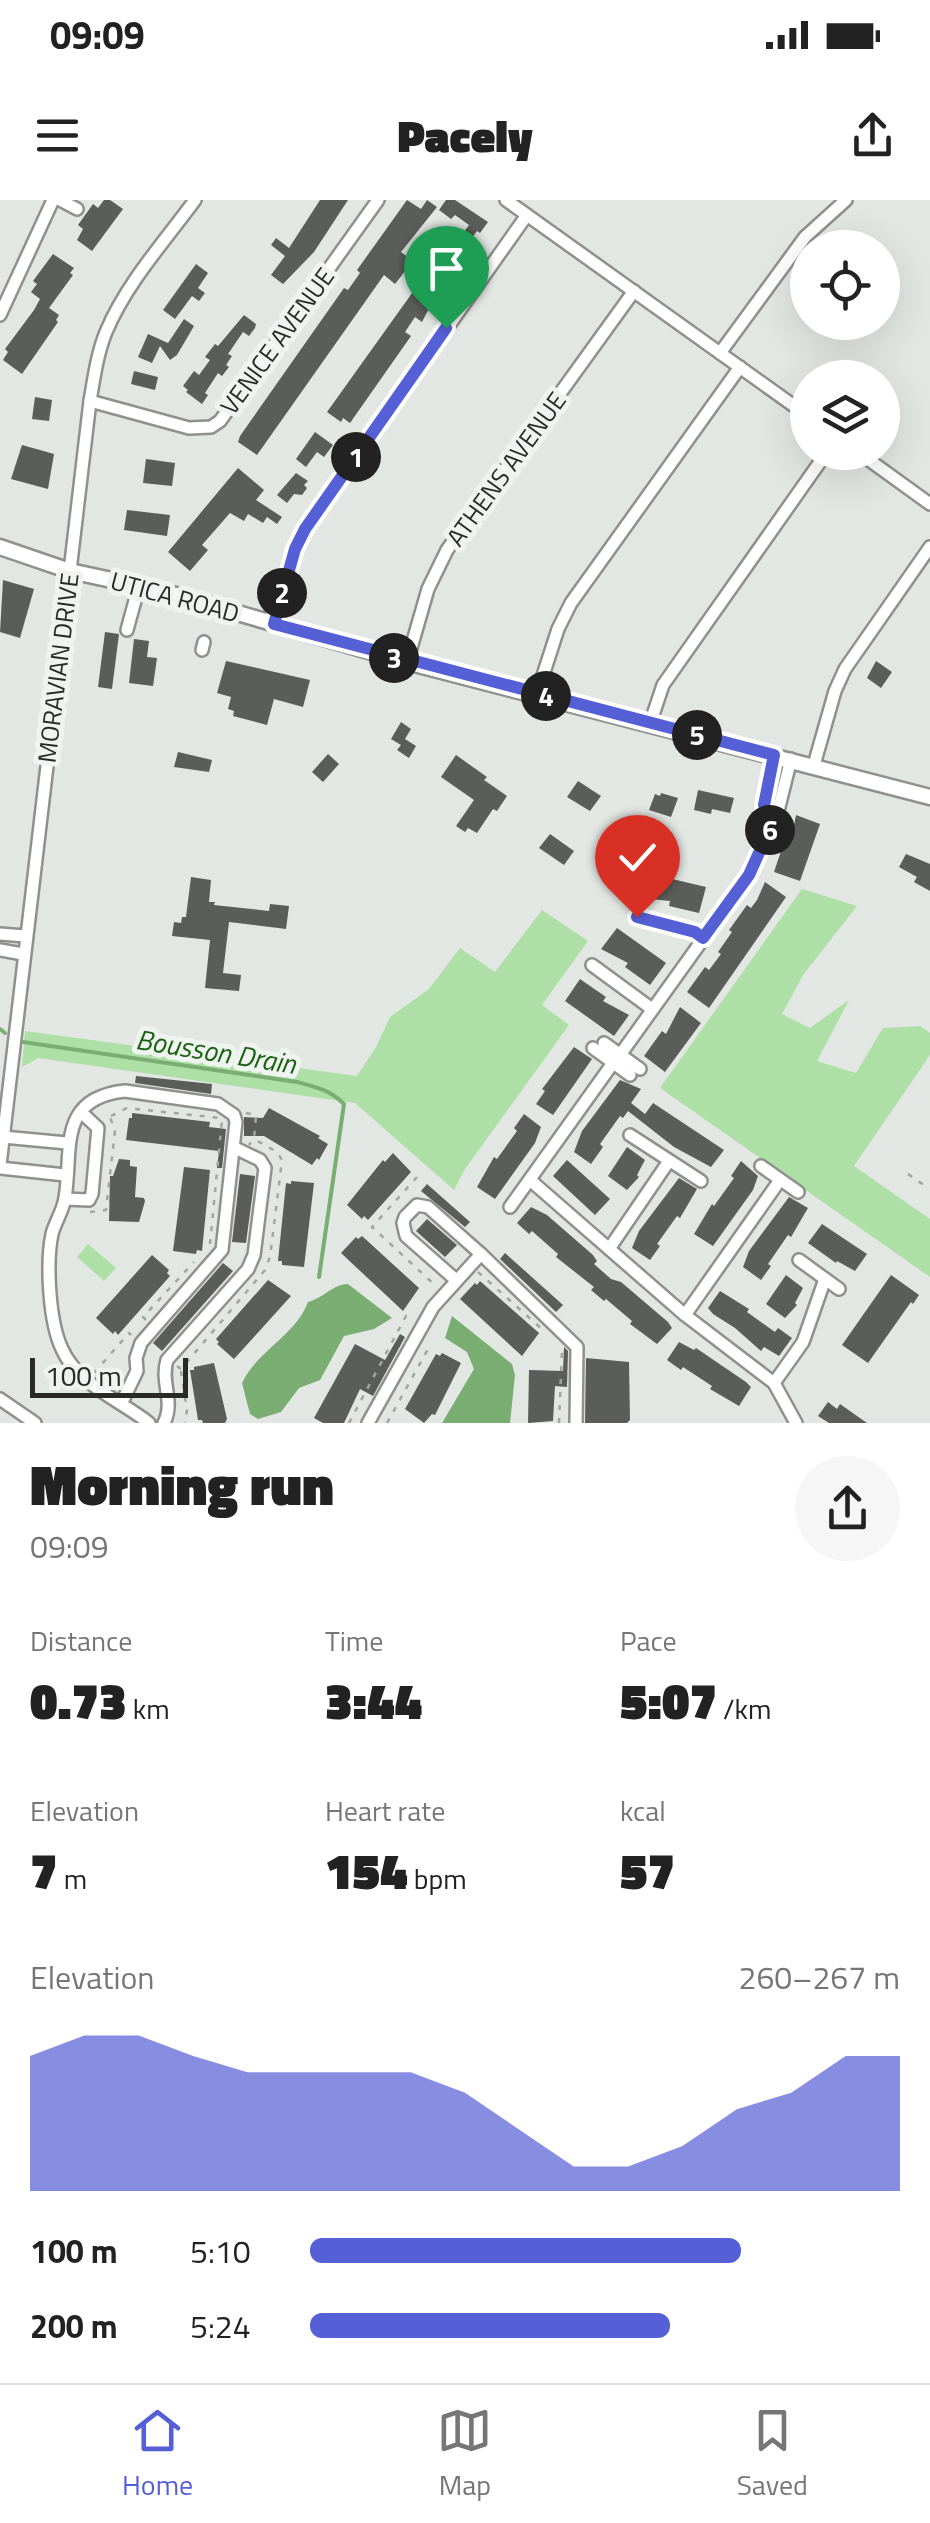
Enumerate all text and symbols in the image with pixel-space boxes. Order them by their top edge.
text: 09:09 [50,6,145,64]
text: Pacely [397,101,533,169]
icon: menu [30,108,85,163]
icon: share [845,108,900,163]
pin [404,226,489,329]
map controls [790,230,900,470]
button: locate [790,230,900,340]
icon: arrive [419,241,474,296]
street label: VENICE AVENUE [211,260,343,422]
button: layers [790,360,900,470]
street label: ATHENS AVENUE [437,384,575,554]
pin: 1 [331,432,381,482]
text: 1 [348,435,364,478]
street label: UTICA ROAD [106,562,244,632]
pin: 2 [257,568,307,618]
street label: MORAVIAN DRIVE [28,571,88,765]
text: 2 [274,571,290,614]
pin: 3 [369,633,419,683]
text: 3 [386,636,402,679]
pin: 4 [521,671,571,721]
text: 4 [538,674,554,717]
pin: 5 [672,710,722,760]
text: 5 [689,713,705,756]
pin: 6 [745,805,795,855]
text: 6 [762,808,778,851]
pin [595,815,680,918]
icon: check [610,830,665,885]
water label: Bousson Drain [133,1017,300,1085]
scale bar [30,1353,188,1398]
text: 100 m [45,1354,122,1397]
text: Morning run [30,1443,334,1526]
button: share [795,1456,900,1561]
text: 09:09 [30,1522,109,1570]
text: Distance [30,1619,132,1662]
text: Time [325,1619,383,1662]
text: Pace [620,1619,677,1662]
text: 0.73 [30,1662,127,1738]
text: 3:44 [325,1662,422,1738]
text: 5:07 [620,1662,717,1738]
text: km [127,1687,170,1730]
text: /km [717,1687,771,1730]
text: Elevation [30,1789,139,1832]
text: Heart rate [325,1789,445,1832]
text: kcal [620,1789,666,1832]
text: 7 [30,1832,58,1908]
text: 154 [325,1832,408,1908]
text: 57 [620,1832,675,1908]
text: m [58,1857,87,1900]
text: bpm [408,1857,467,1900]
text: Elevation [30,1953,154,2001]
text: 260–267 m [738,1953,900,2001]
text: 100 m [30,2227,118,2275]
text: 5:10 [190,2227,251,2275]
text: 200 m [30,2302,118,2350]
text: 5:24 [190,2302,251,2350]
tab: Home [122,2403,193,2506]
tab: Map [437,2403,492,2506]
tab: Saved [737,2403,808,2506]

